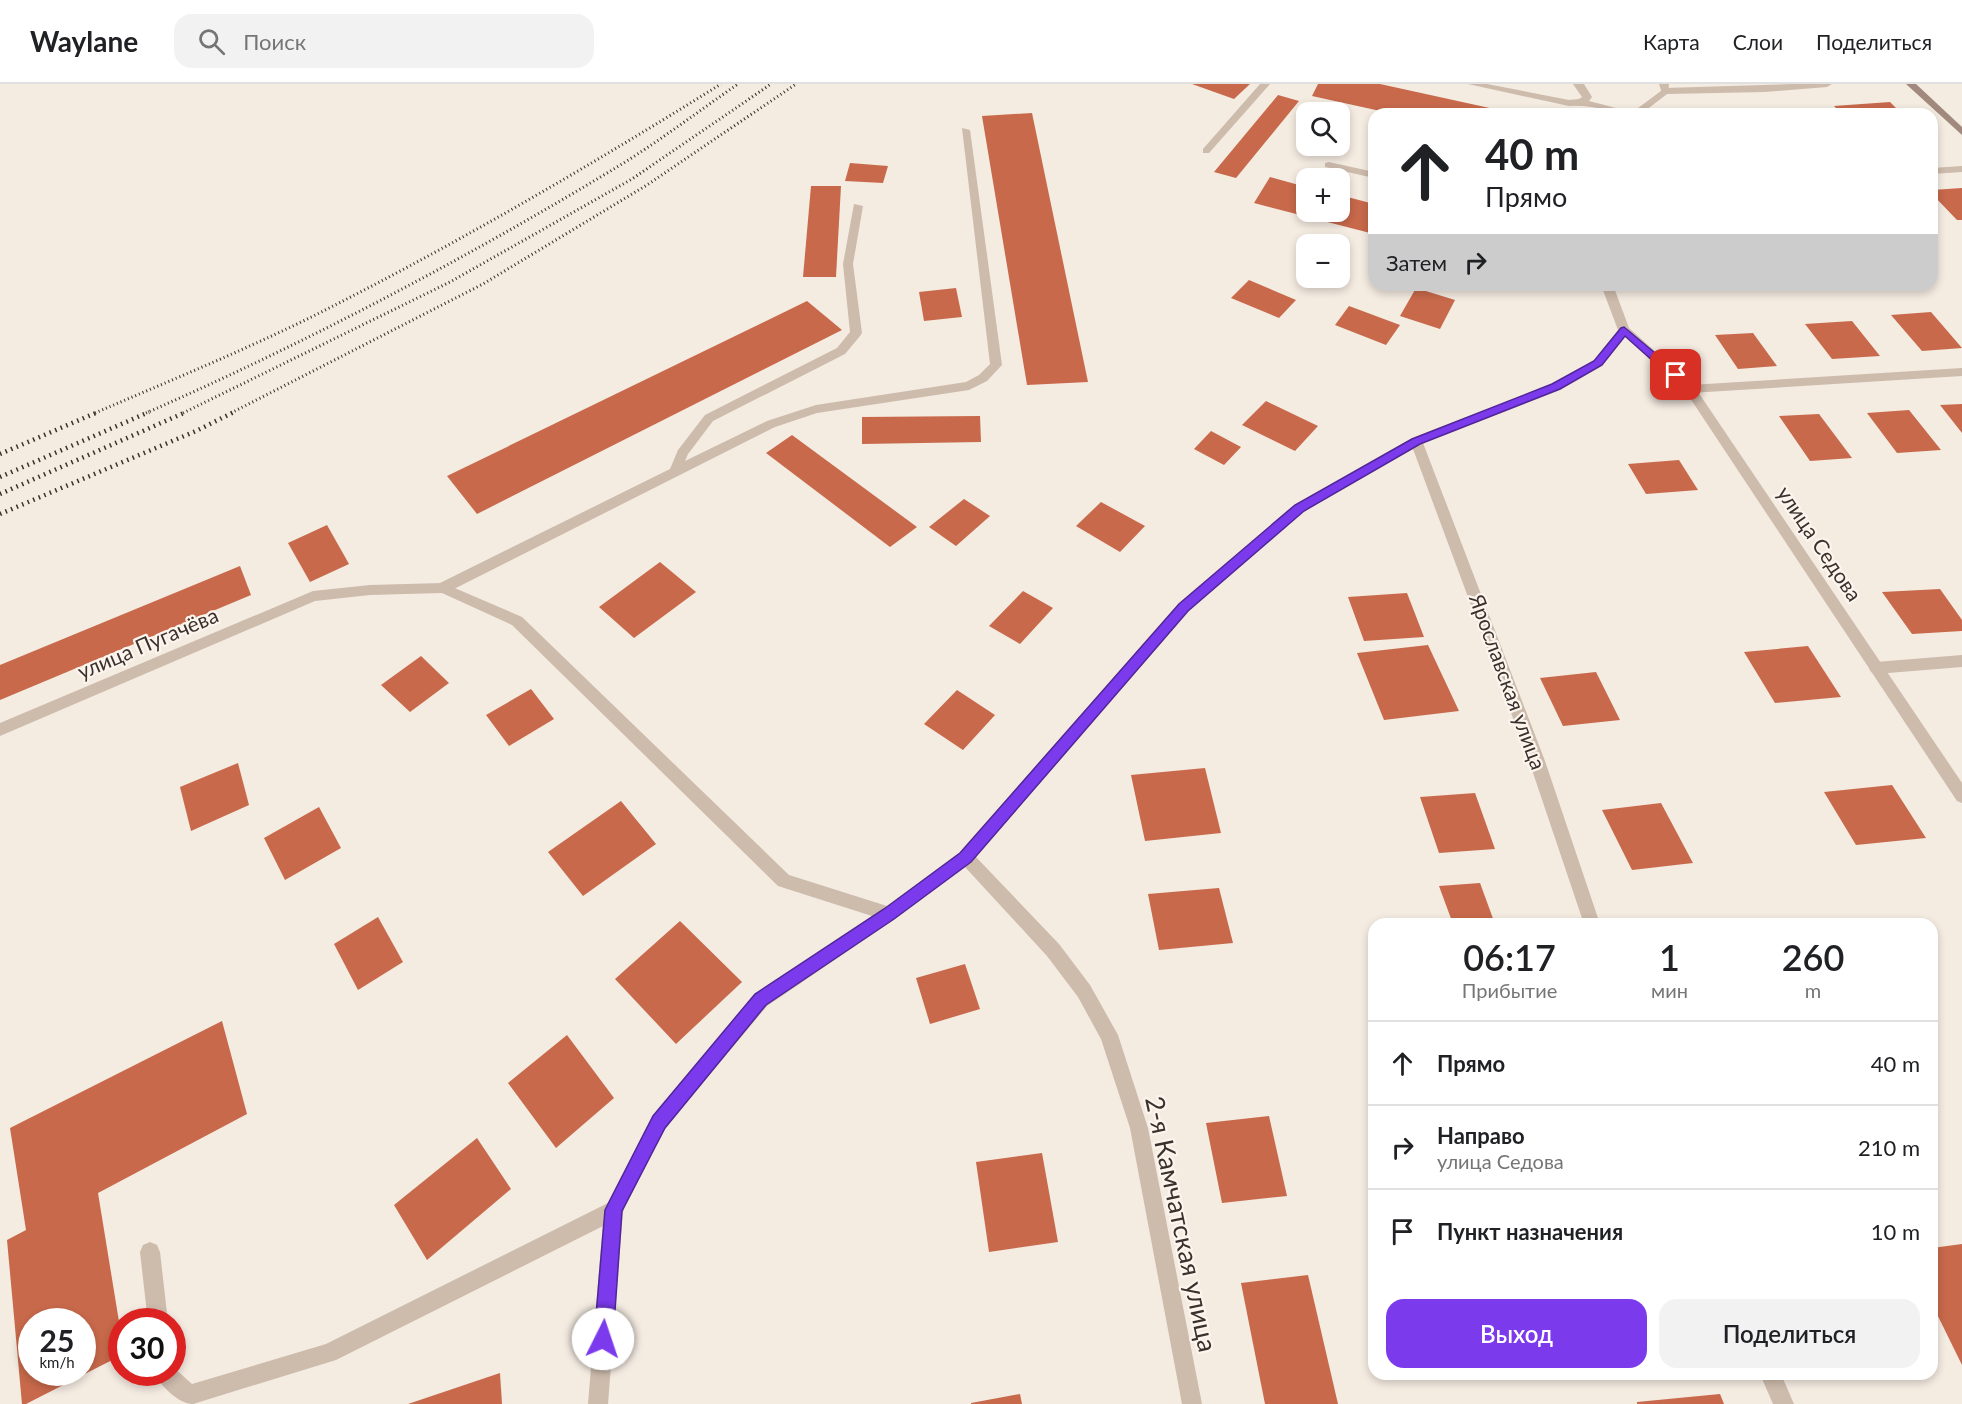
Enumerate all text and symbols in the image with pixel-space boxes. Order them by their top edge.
search box [174,14,594,68]
text: Waylane [30,24,138,58]
icon: search [195,25,228,58]
text: Поиск [243,28,306,55]
text: Карта [1643,29,1700,54]
text: Слои [1733,29,1783,54]
text: Поделиться [1816,29,1932,54]
map controls [1296,102,1350,288]
button: search [1296,102,1350,156]
text: 40 m [1485,129,1579,179]
icon: ahead [1386,132,1464,210]
button: + [1296,168,1350,222]
text: Прямо [1485,180,1567,213]
button: − [1296,234,1350,288]
icon: right [1459,246,1492,279]
text: Затем [1386,249,1447,276]
pin [1650,349,1701,400]
icon: arrive [1659,358,1692,391]
street label: улица Седова [1773,481,1868,605]
street label: Ярославская улица [1465,589,1552,773]
street label: улица Пугачёва [73,602,222,684]
text: 06:17 [1463,935,1556,979]
text: 1 [1659,935,1680,979]
text: 260 [1782,935,1844,979]
text: Прибытие [1462,978,1557,1002]
text: мин [1651,978,1688,1002]
text: m [1805,978,1821,1002]
icon: ahead [1386,1047,1419,1080]
text: Прямо [1437,1050,1505,1077]
text: 40 m [1871,1050,1920,1077]
street label: 2-я Камчатская улица [1139,1093,1225,1355]
text: Направо [1437,1122,1525,1149]
icon: right [1386,1131,1419,1164]
text: 210 m [1858,1134,1920,1161]
text: улица Седова [1437,1149,1564,1173]
icon: arrive [1386,1215,1419,1248]
text: Пункт назначения [1437,1218,1623,1245]
text: 10 m [1871,1218,1920,1245]
button: Выход [1386,1299,1647,1368]
button: Поделиться [1659,1299,1920,1368]
position arrow [571,1307,635,1371]
speed limit sign: 30 [108,1308,186,1386]
text: 25 [40,1322,74,1358]
text: km/h [39,1353,75,1371]

